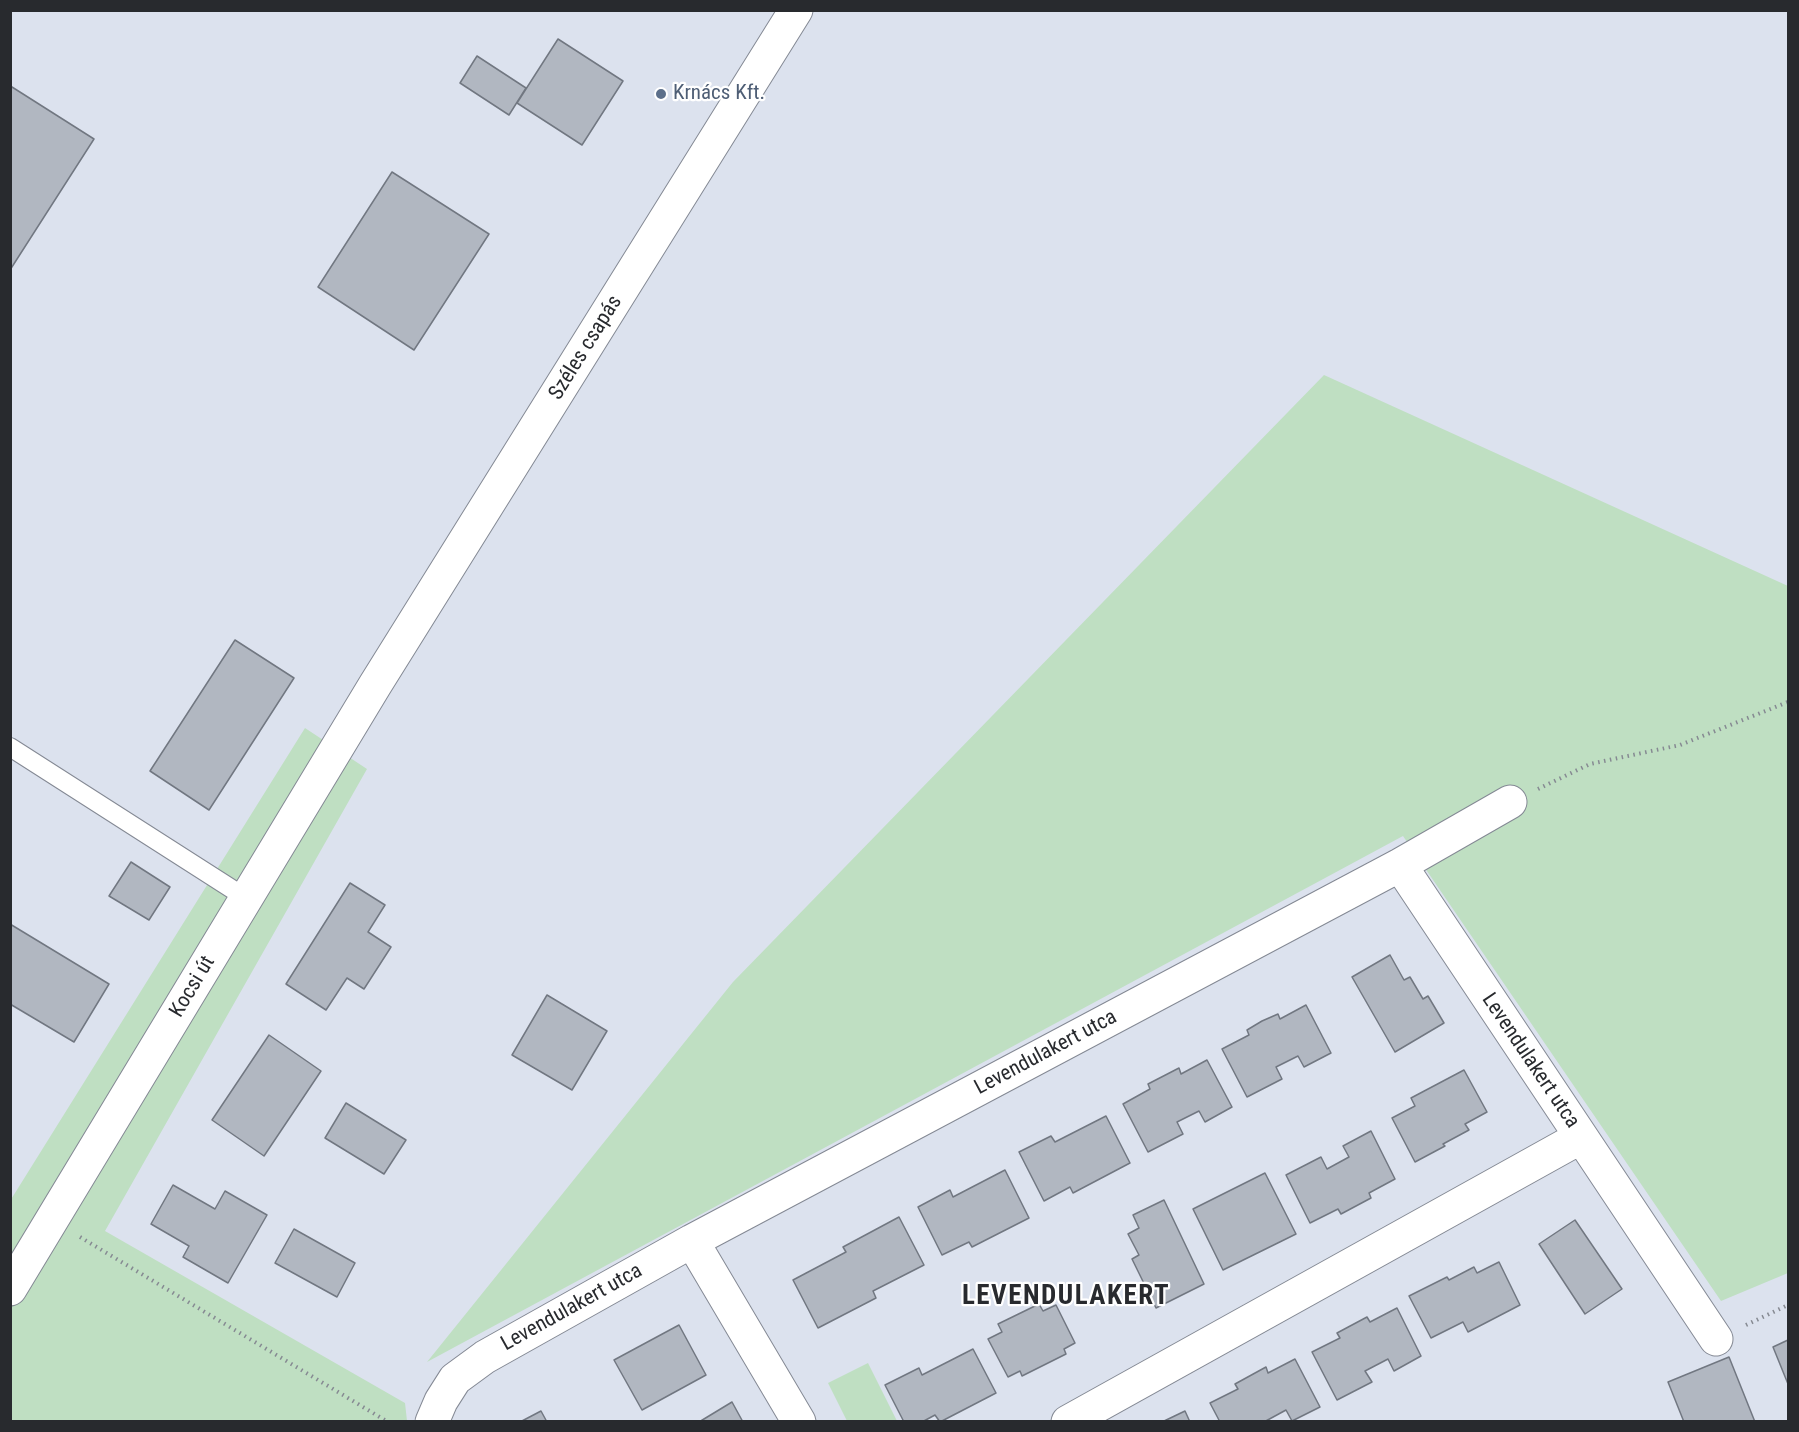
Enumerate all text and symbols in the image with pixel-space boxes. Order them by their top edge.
place label: Krnács Kft. [673,81,765,107]
marker: Krnács Kft. [654,87,668,101]
street label: Széles csapás [544,291,628,405]
street label: Kocsi út [165,952,221,1022]
street label: Levendulakert utca [1476,989,1584,1133]
street label: Levendulakert utca [971,1005,1121,1101]
street label: Levendulakert utca [497,1259,647,1357]
district label: LEVENDULAKERT [962,1281,1170,1313]

